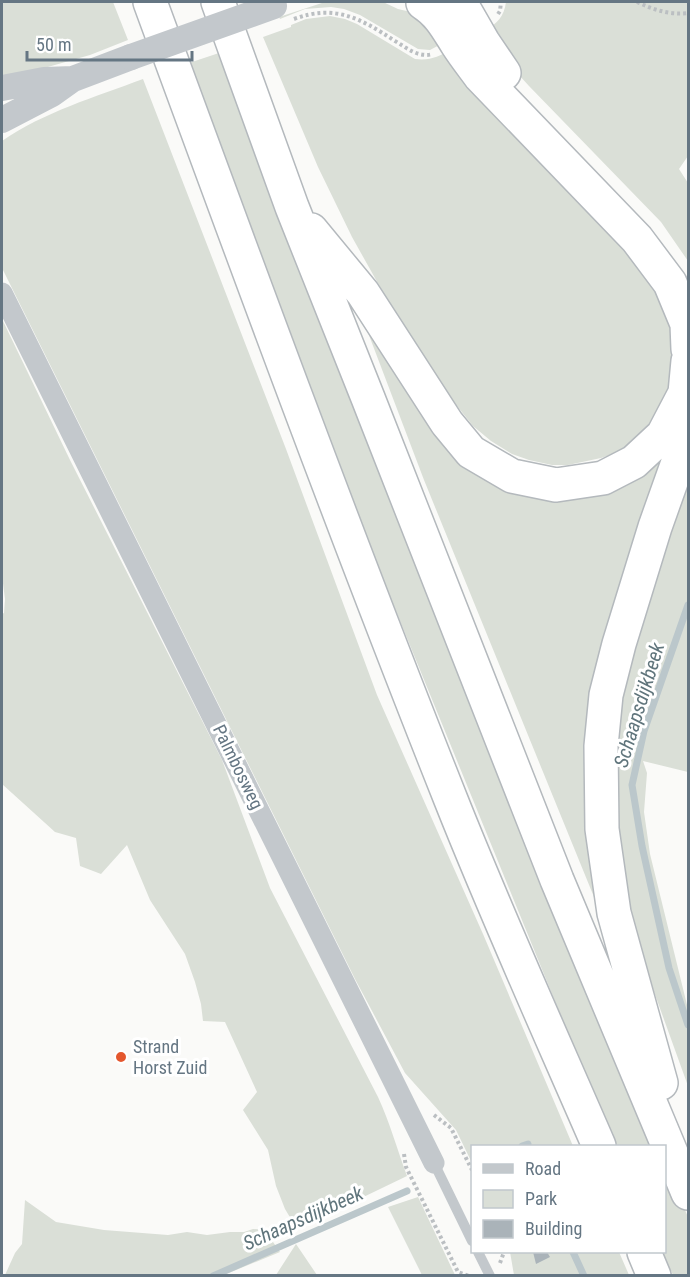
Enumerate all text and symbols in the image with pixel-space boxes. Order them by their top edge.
scale bar [27,24,192,62]
text: 50 m [36,34,71,55]
water label: Schaapsdijkbeek [609,639,670,770]
street label: Palmbosweg [209,721,268,812]
place label: Strand Horst Zuid [133,1036,207,1078]
marker: Strand Horst Zuid [114,1050,128,1064]
legend [471,1145,666,1253]
text: Road [525,1158,561,1179]
water label: Schaapsdijkbeek [239,1180,368,1255]
text: Park [525,1188,557,1209]
text: Building [525,1218,582,1239]

